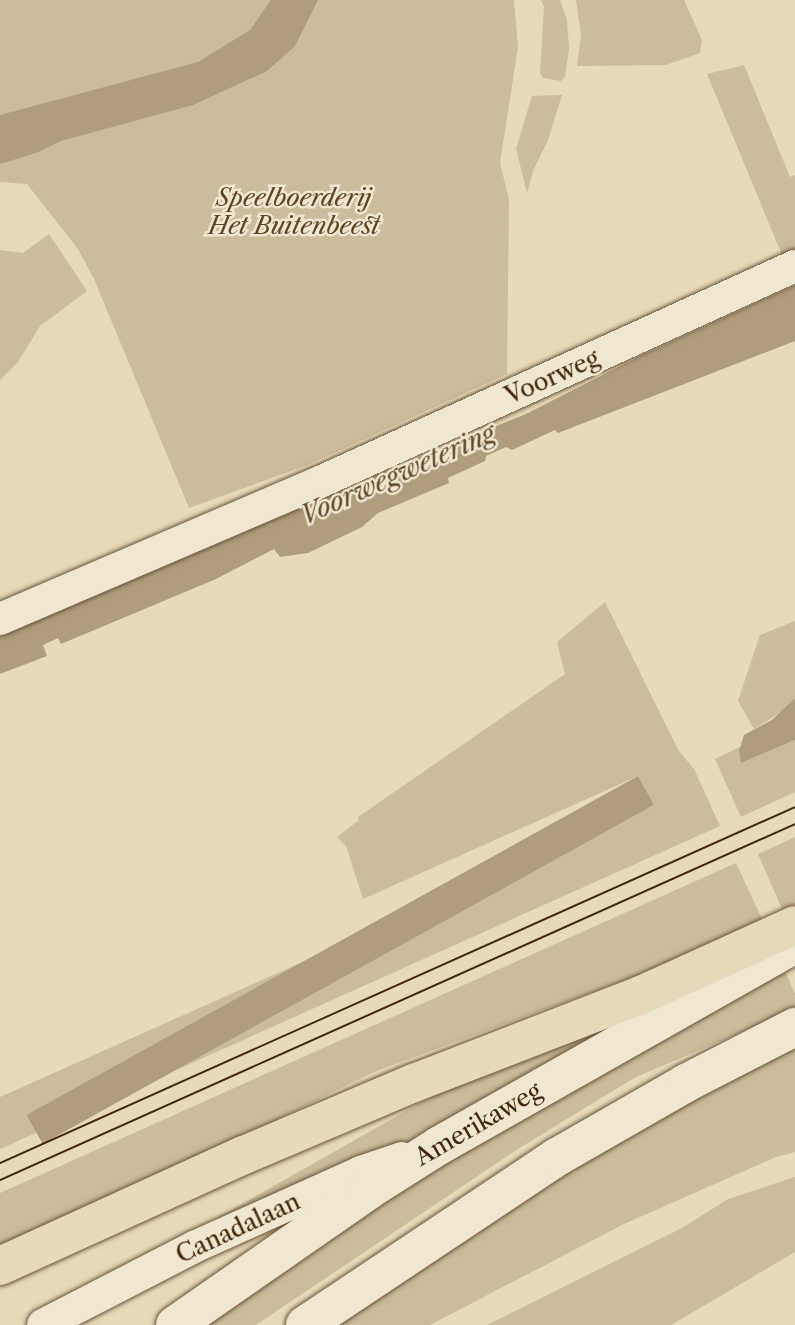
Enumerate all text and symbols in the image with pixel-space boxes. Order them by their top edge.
park label: Speelboerderij Het Buitenbeest [208,184,380,240]
street label: Voorweg [500,343,604,411]
water label: Voorwegwetering [296,418,500,532]
street label: Amerikaweg [409,1076,547,1172]
street label: Canadalaan [171,1187,305,1269]

